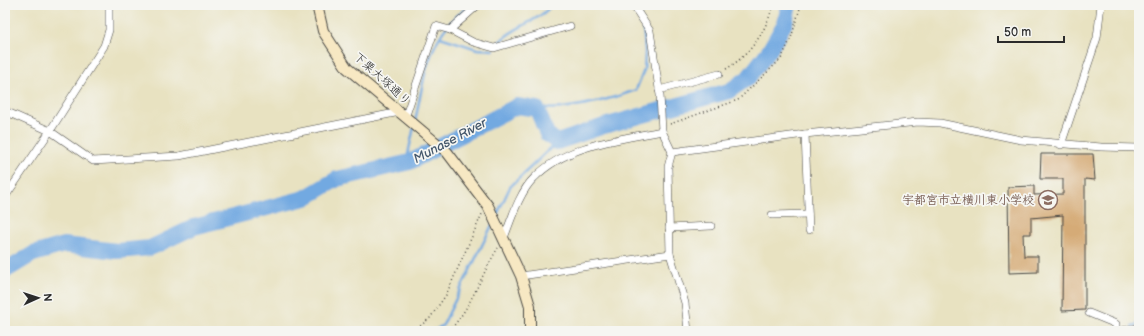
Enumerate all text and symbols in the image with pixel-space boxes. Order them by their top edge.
scale bar [998,18,1064,44]
text: 50 m [1004,25,1031,40]
street label: 下栗大塚通り [350,49,414,109]
water label: Munase River [411,114,491,167]
school or university icon: 宇都宮市立横川東小学校 [1037,189,1059,211]
place label: 宇都宮市立横川東小学校 [902,193,1034,208]
north arrow [18,278,58,318]
text: N [41,293,54,302]

